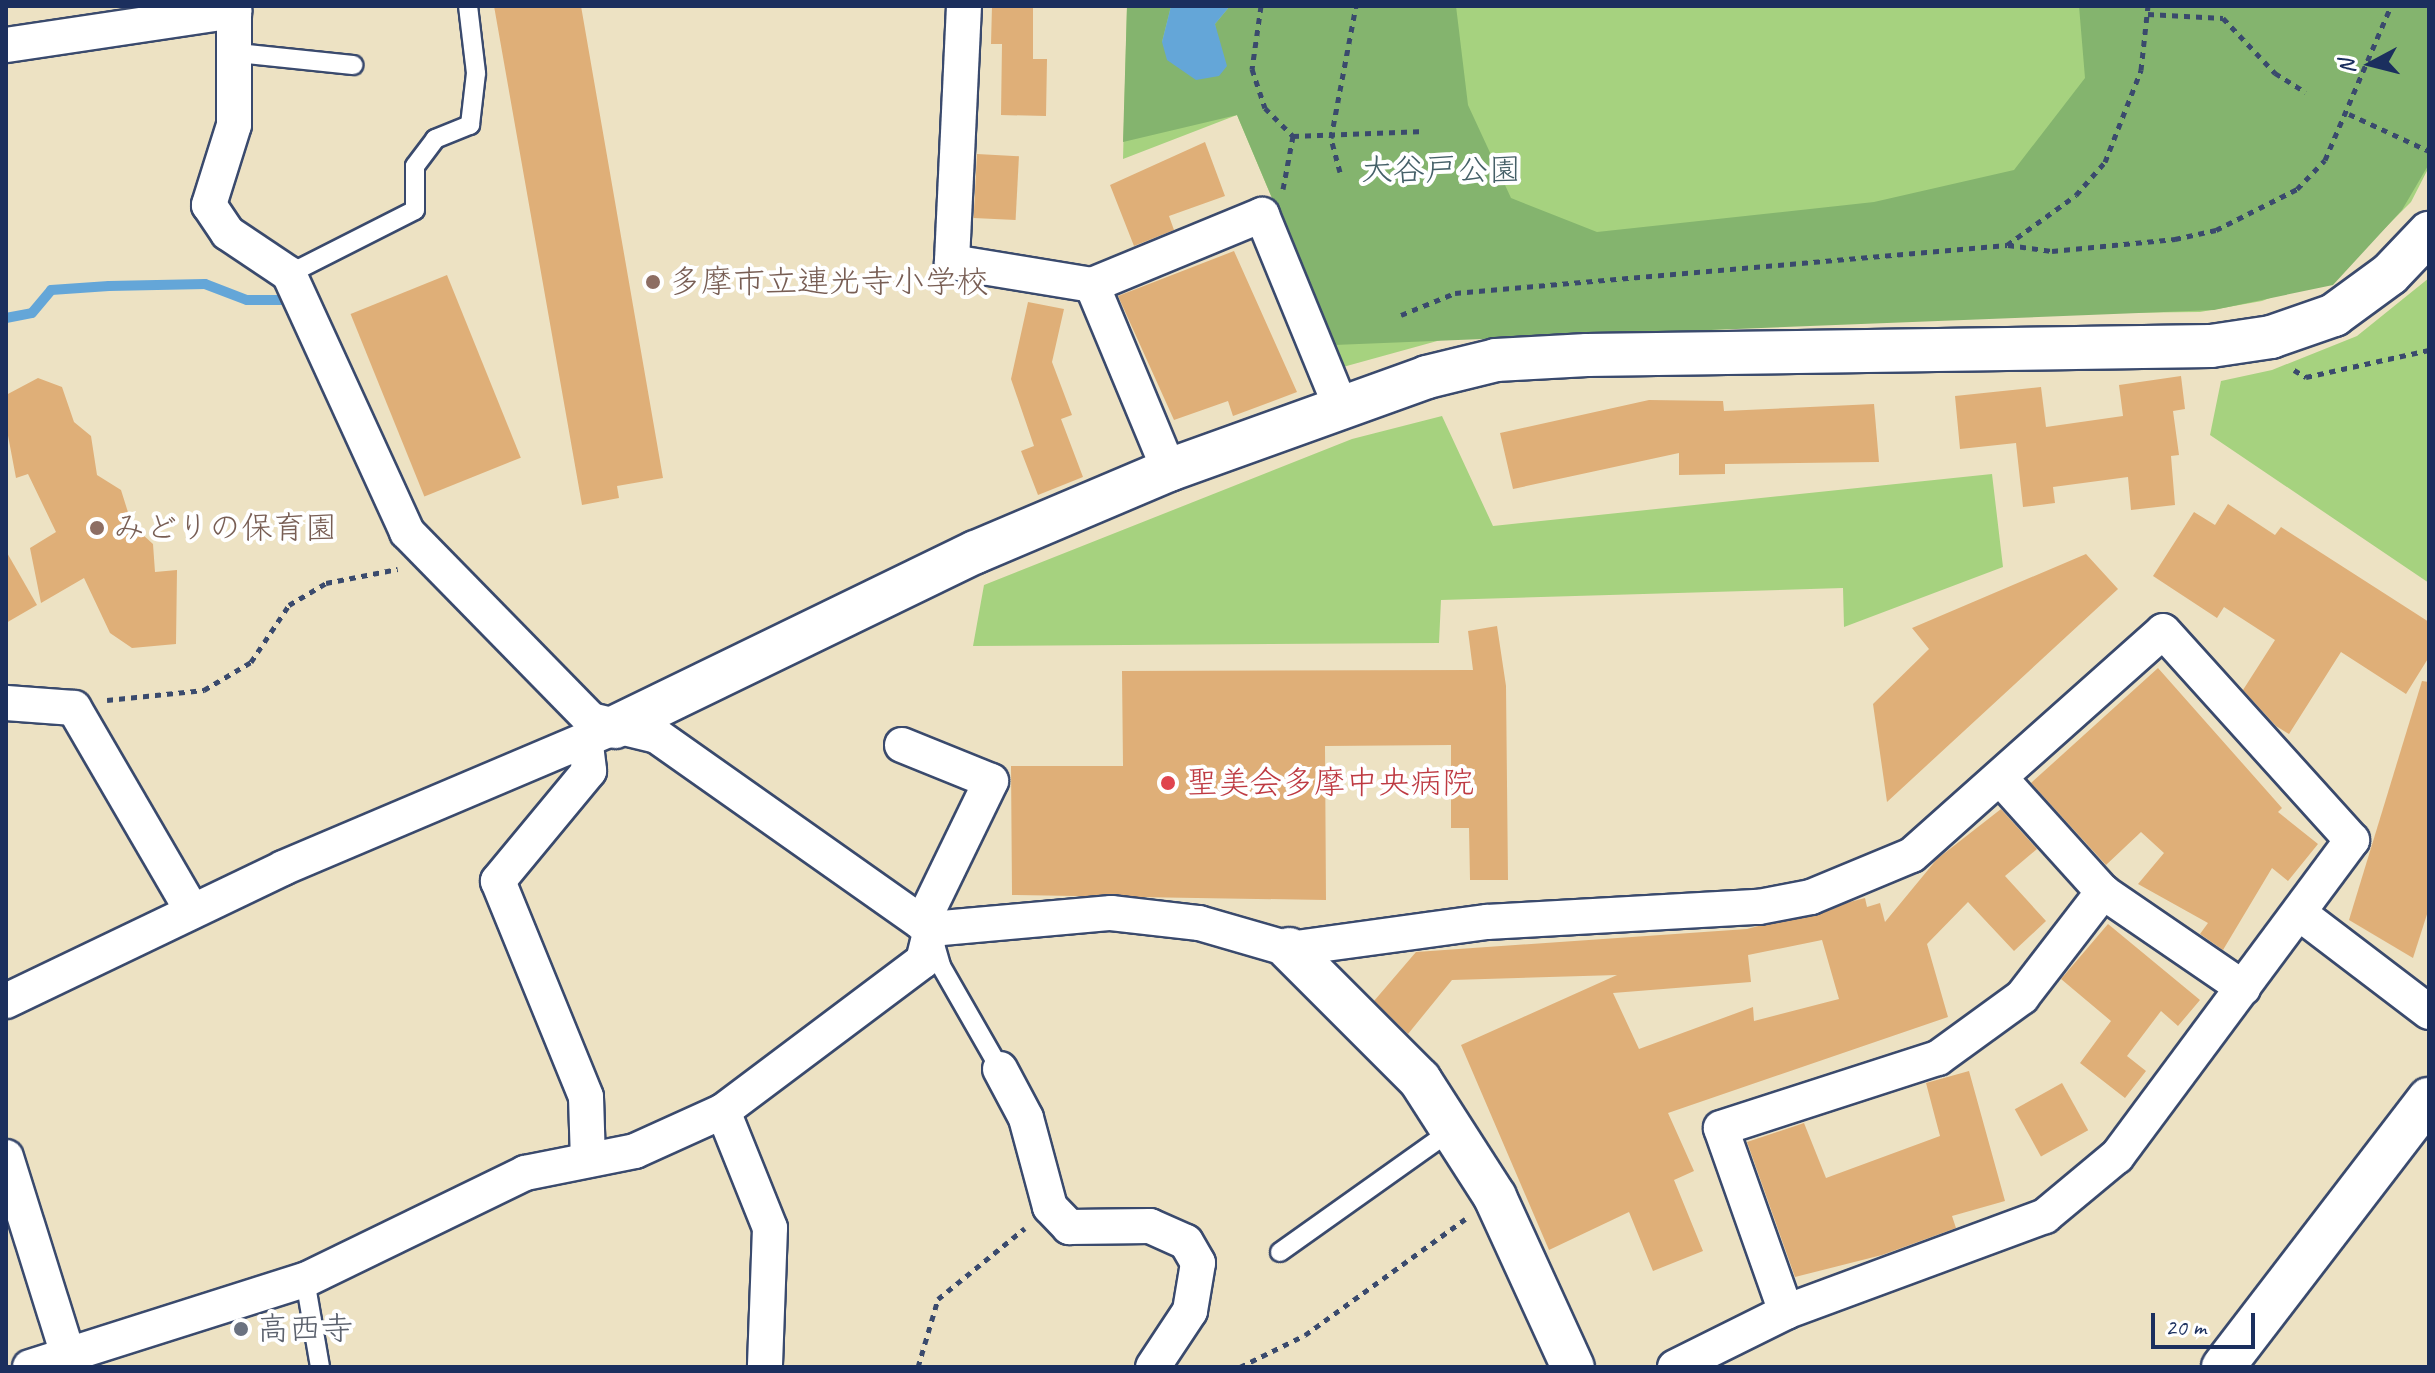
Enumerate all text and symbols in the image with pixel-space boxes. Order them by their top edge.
north arrow [2331,24,2411,104]
text: N [2332,58,2362,75]
park label: 大谷戸公園 [1361,151,1521,189]
place label: 多摩市立連光寺小学校 [669,263,989,301]
marker: 多摩市立連光寺小学校 [644,273,662,291]
place label: みどりの保育園 [113,509,337,547]
marker: みどりの保育園 [88,519,106,537]
place label: 聖美会多摩中央病院 [1186,764,1474,802]
marker: 聖美会多摩中央病院 [1157,772,1179,794]
scale bar [2155,1297,2259,1347]
place label: 高西寺 [257,1310,353,1348]
text: 20 m [2165,1312,2206,1342]
marker: 高西寺 [232,1320,250,1338]

